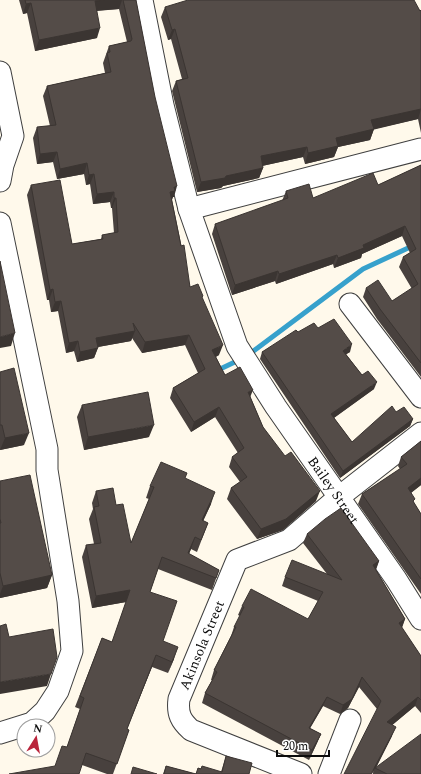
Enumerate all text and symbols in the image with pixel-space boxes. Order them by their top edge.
street label: Bailey Street [302,452,365,528]
street label: Akinsola Street [174,597,230,693]
north arrow [16,718,56,758]
text: N [32,719,44,738]
scale bar [277,732,329,758]
text: 20 m [283,737,308,756]

